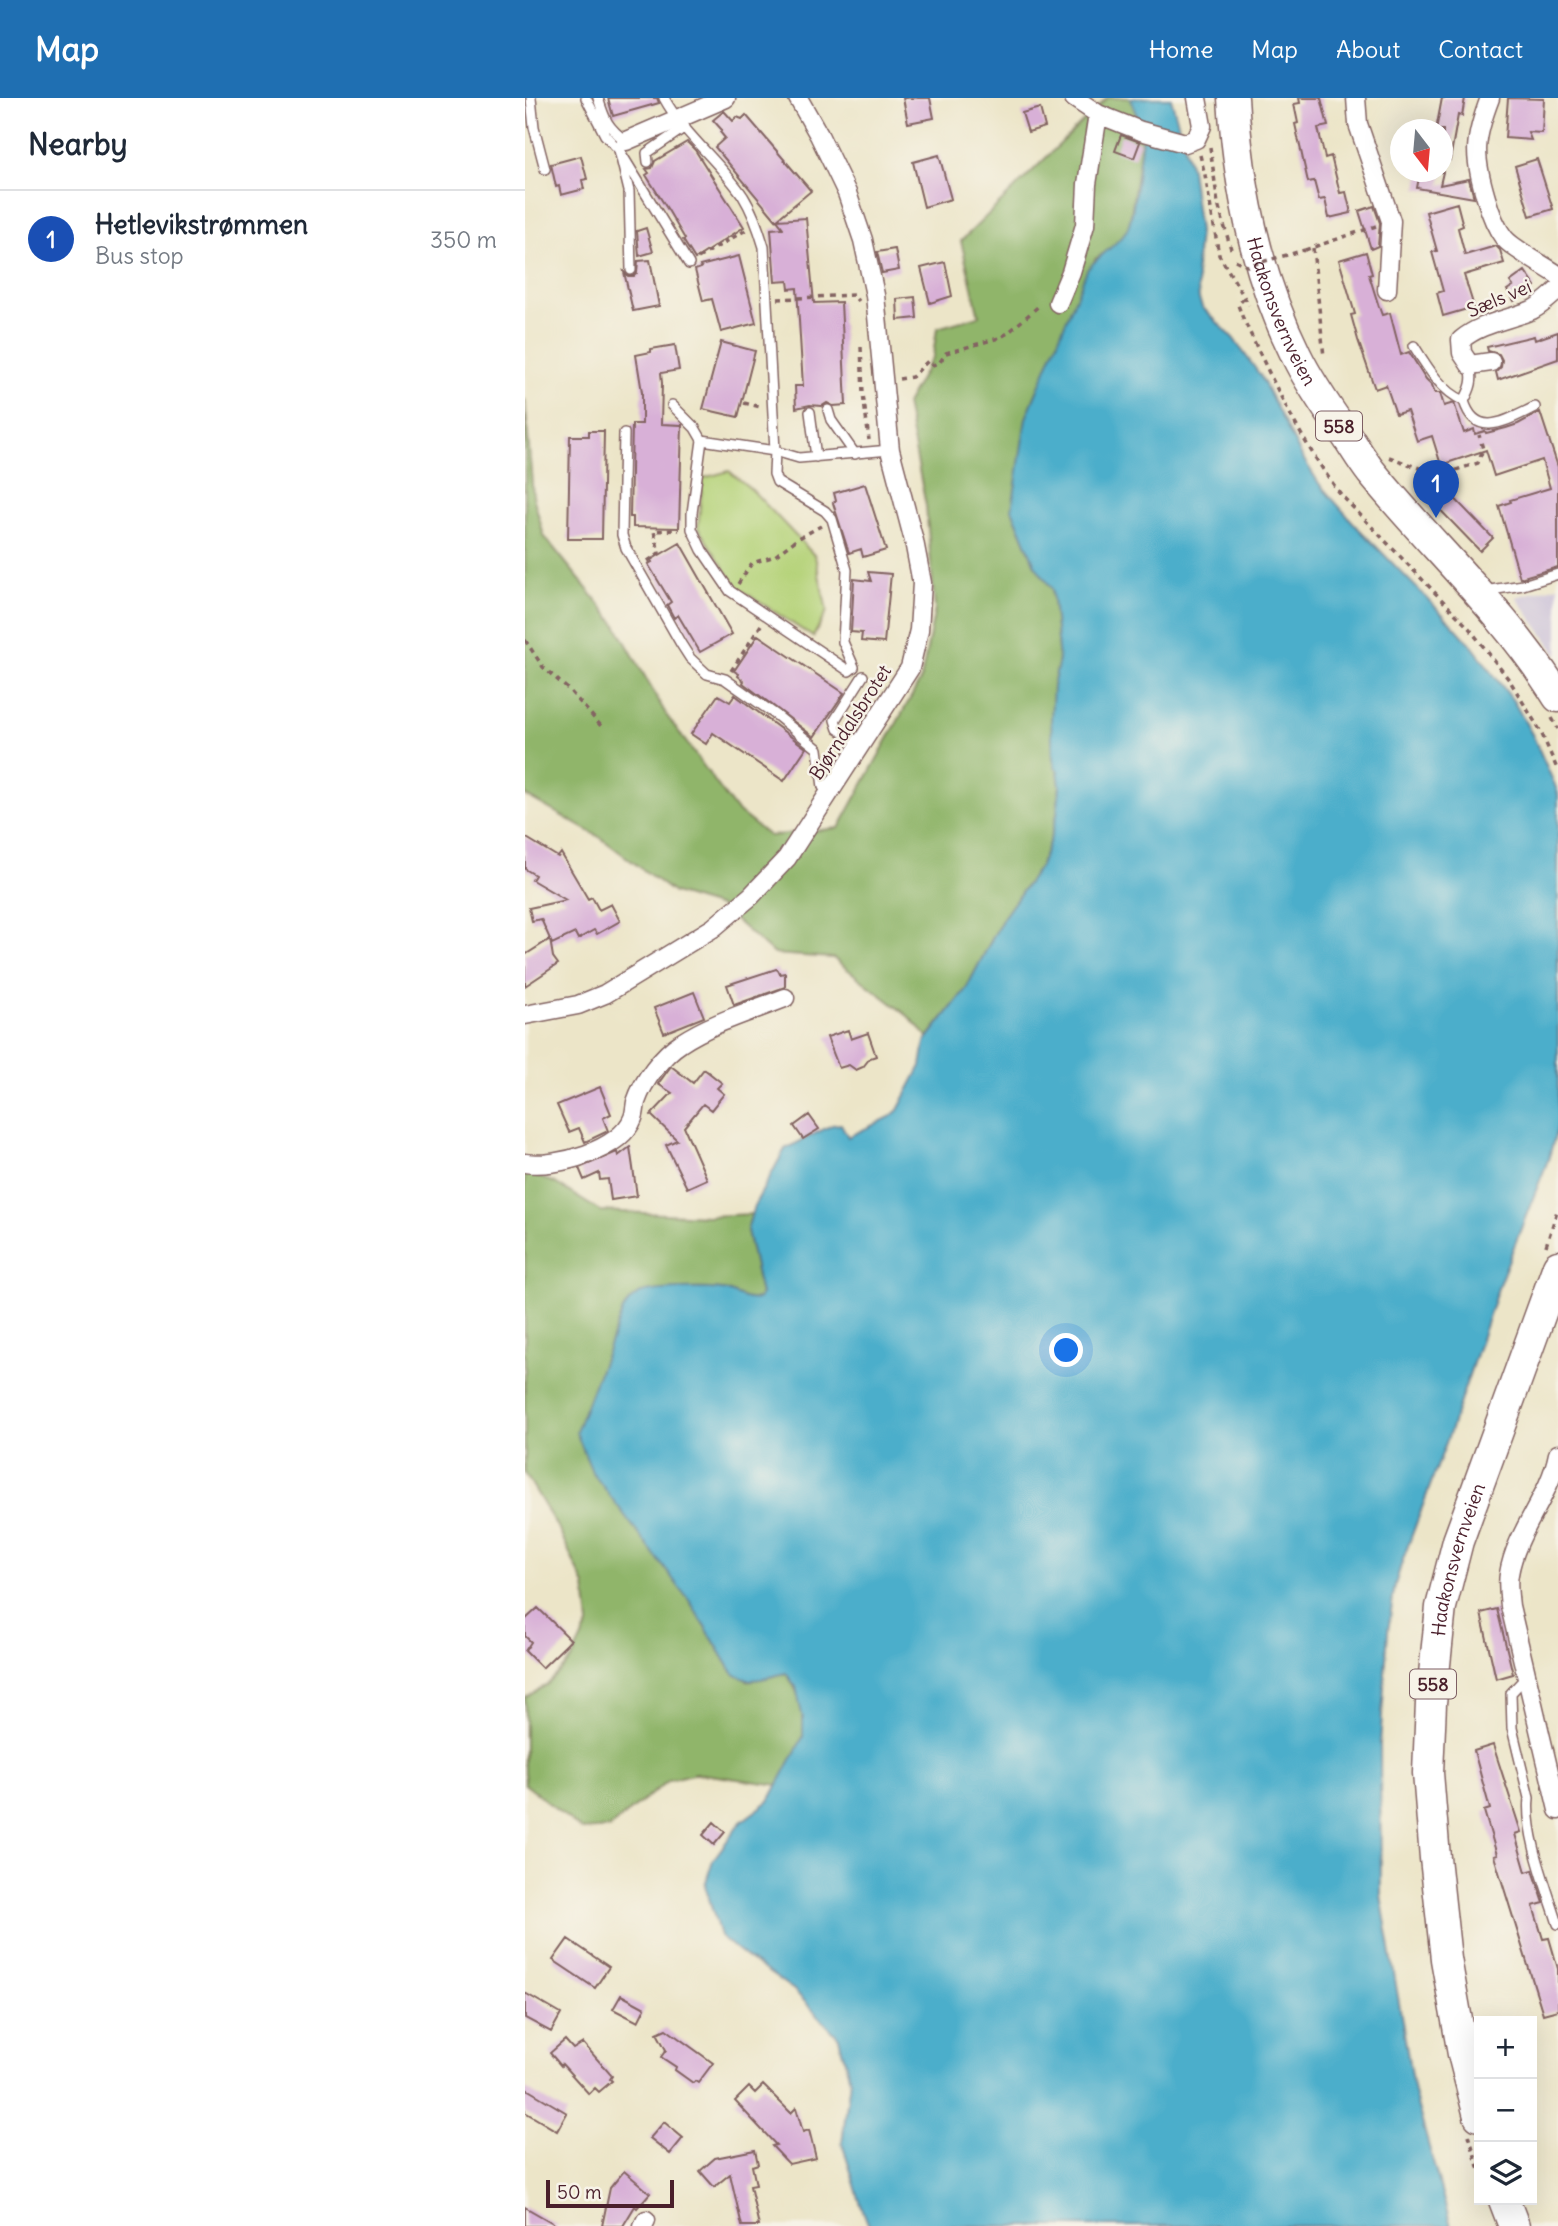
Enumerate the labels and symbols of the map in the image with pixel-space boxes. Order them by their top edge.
north arrow [1390,119,1453,182]
street label: Haakonsvernveien [1242,234,1322,390]
street label: Sæls vei [1463,274,1535,322]
road number: 558 [1316,412,1362,440]
pin: 1 [1413,460,1459,518]
street label: Bjørndalsbrotet [804,660,896,784]
your location [1049,1333,1083,1367]
street label: Haakonsvernveien [1426,1480,1490,1637]
road number: 558 [1410,1670,1456,1699]
scale bar [546,2177,674,2209]

